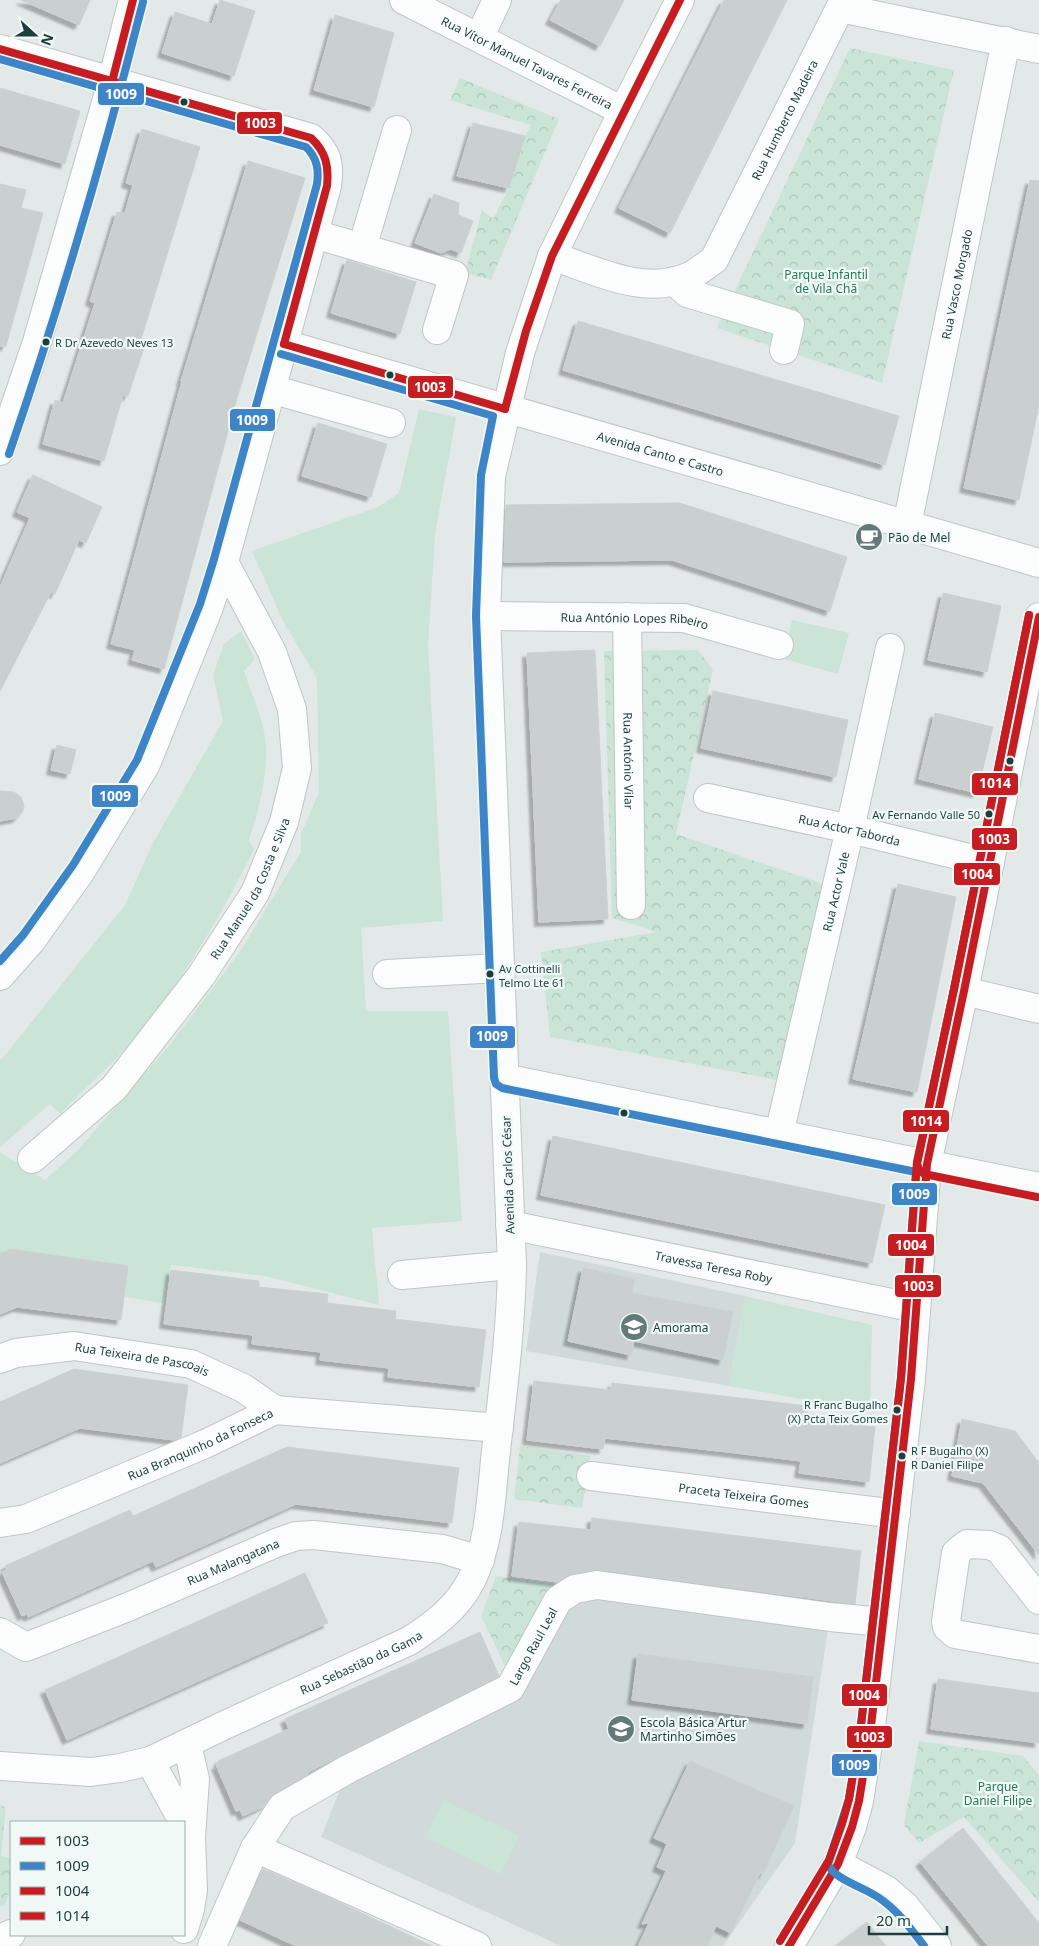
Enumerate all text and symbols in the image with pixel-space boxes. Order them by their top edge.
north arrow [10,10,60,60]
street label: Rua Vítor Manuel Tavares Ferreira [439,12,616,113]
text: N [37,31,59,49]
street label: Rua Humberto Madeira [747,57,821,183]
line badge: 1009 [97,82,145,106]
text: 1009 [105,84,137,103]
unlabelled marker [179,97,189,107]
line badge: 1003 [236,111,283,135]
text: 1003 [244,113,276,132]
street label: Rua Vasco Morgado [937,227,976,341]
park label: Parque Infantil de Vila Chã [784,266,868,297]
place label: R Dr Azevedo Neves 13 [55,335,173,350]
marker: R Dr Azevedo Neves 13 [41,337,51,347]
unlabelled marker [385,370,395,380]
line badge: 1003 [407,375,454,399]
text: 1003 [414,377,446,396]
line badge: 1009 [229,408,276,432]
text: 1009 [236,410,268,429]
street label: Avenida Canto e Castro [595,427,726,480]
cafe icon: Pão de Mel [854,522,884,552]
place label: Pão de Mel [888,529,950,546]
street label: Rua António Lopes Ribeiro [560,608,711,633]
street label: Rua António Vilar [620,712,638,810]
unlabelled marker [1005,756,1015,766]
line badge: 1014 [971,772,1019,796]
text: 1014 [979,773,1011,792]
line badge: 1009 [91,784,139,808]
text: 1009 [99,786,131,805]
place label: Av Fernando Valle 50 [872,807,980,822]
marker: Av Fernando Valle 50 [984,809,994,819]
street label: Rua Actor Taborda [797,810,902,849]
street label: Rua Manuel da Costa e Silva [206,816,293,962]
line badge: 1003 [971,827,1018,851]
text: 1003 [978,829,1010,848]
street label: Rua Actor Vale [818,850,853,933]
line badge: 1004 [953,862,1001,886]
text: 1004 [961,864,993,883]
place label: Av Cottinelli Telmo Lte 61 [499,961,565,990]
marker: Av Cottinelli Telmo Lte 61 [485,969,495,979]
line badge: 1009 [469,1025,516,1049]
text: 1009 [476,1026,508,1045]
unlabelled marker [619,1108,629,1118]
line badge: 1014 [902,1109,950,1133]
text: 1014 [910,1111,942,1130]
street label: Avenida Carlos César [497,1115,519,1235]
line badge: 1009 [891,1182,938,1206]
text: 1009 [898,1184,930,1203]
line badge: 1004 [887,1233,935,1257]
text: 1004 [895,1235,927,1254]
street label: Travessa Teresa Roby [654,1246,775,1287]
line badge: 1003 [894,1274,942,1298]
text: 1003 [902,1276,934,1295]
school or university icon: Amorama [619,1312,649,1342]
place label: Amorama [653,1319,709,1336]
street label: Rua Teixeira de Pascoais [74,1338,212,1380]
place label: R Franc Bugalho (X) Pcta Teix Gomes [788,1397,888,1426]
street label: Rua Branquinho da Fonseca [125,1404,276,1484]
marker: R Franc Bugalho (X) Pcta Teix Gomes [892,1405,902,1415]
place label: R F Bugalho (X) R Daniel Filipe [911,1443,988,1472]
marker: R F Bugalho (X) R Daniel Filipe [897,1451,907,1461]
street label: Praceta Teixeira Gomes [677,1478,810,1512]
street label: Rua Malangatana [184,1534,282,1589]
street label: Largo Raul Leal [505,1604,561,1688]
street label: Rua Sebastião da Gama [297,1626,425,1698]
line badge: 1004 [841,1683,888,1707]
text: 1004 [848,1685,880,1704]
school or university icon: Escola Básica Artur Martinho Simões [606,1714,636,1744]
place label: Escola Básica Artur Martinho Simões [640,1714,747,1745]
line badge: 1003 [846,1725,893,1749]
text: 1003 [853,1727,885,1746]
line badge: 1009 [831,1753,878,1777]
text: 1009 [838,1755,870,1774]
park label: Parque Daniel Filipe [964,1778,1033,1809]
legend [10,1821,185,1936]
text: 1003 [55,1830,89,1850]
text: 1009 [55,1855,89,1875]
text: 1004 [55,1880,90,1900]
scale bar [869,1904,946,1936]
text: 1014 [55,1905,90,1925]
text: 20 m [876,1910,911,1930]

